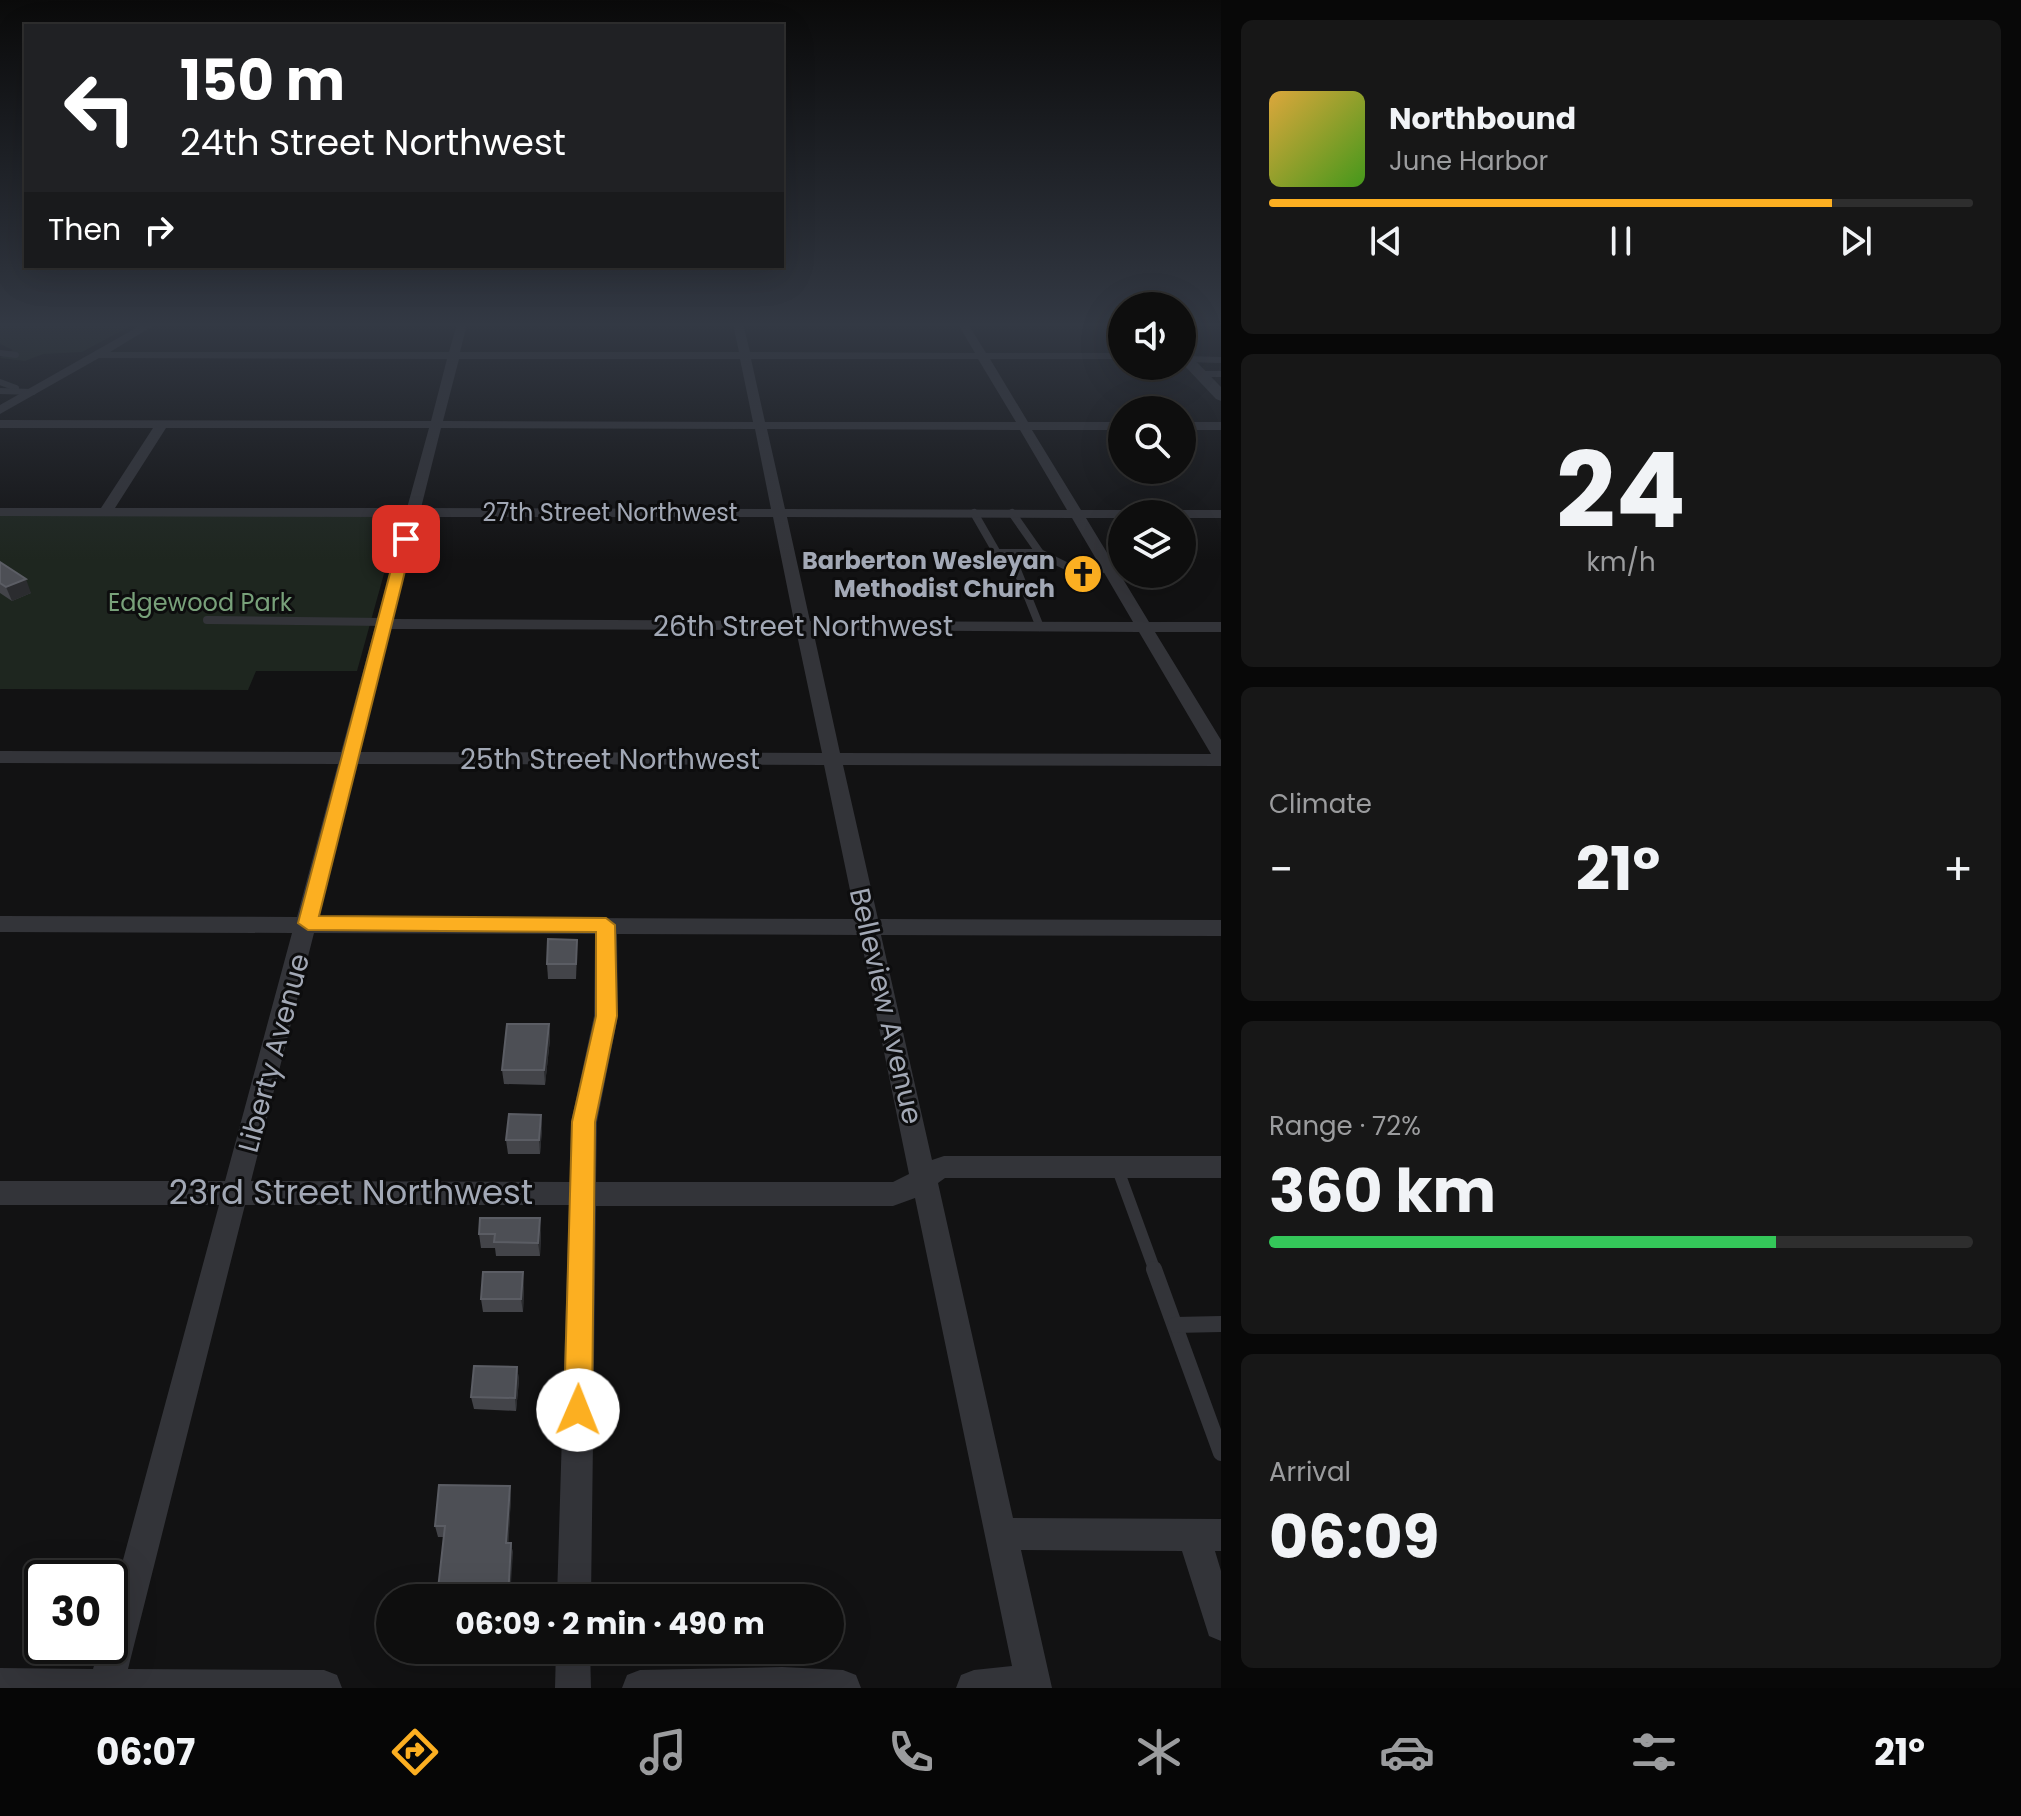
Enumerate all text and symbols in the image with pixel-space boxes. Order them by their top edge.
text: 150 m [180,41,345,120]
icon: left [48,56,152,160]
text: Northbound [1389,97,1576,140]
text: 24th Street Northwest [180,117,566,168]
text: June Harbor [1389,143,1548,179]
text: Then [48,208,121,251]
icon: right [137,208,181,252]
icon: previous [1364,219,1408,263]
icon: pause [1599,219,1643,263]
icon: next [1834,219,1878,263]
map controls [1108,292,1196,588]
button: sound [1108,292,1196,380]
button: search [1108,396,1196,484]
text: 24 [1556,418,1686,563]
street label: 27th Street Northwest [482,496,738,529]
button: layers [1108,500,1196,588]
pin [372,505,440,573]
icon: arrive [384,517,428,561]
place label: Barberton Wesleyan Methodist Church [802,544,1055,605]
text: km/h [1586,544,1656,580]
church icon: Barberton Wesleyan Methodist Church [1062,553,1104,595]
park label: Edgewood Park [108,586,293,619]
street label: 26th Street Northwest [653,607,953,646]
street label: 25th Street Northwest [460,740,760,779]
text: Climate [1269,786,1372,822]
text: 21° [1576,827,1660,911]
text: − [1269,839,1293,900]
text: + [1943,839,1973,900]
street label: Belleview Avenue [840,884,932,1128]
street label: Liberty Avenue [229,949,319,1157]
text: Range · 72% [1269,1108,1421,1144]
text: 360 km [1269,1149,1496,1233]
street label: 23rd Street Northwest [169,1168,533,1216]
position arrow [536,1368,620,1452]
text: Arrival [1269,1454,1351,1490]
text: 06:09 [1269,1495,1439,1579]
speed limit sign: 30 [24,1560,128,1664]
text: 06:09 · 2 min · 490 m [455,1602,765,1645]
icon: directions [387,1724,443,1780]
icon: music [635,1724,691,1780]
icon: phone [883,1724,939,1780]
icon: climate [1131,1724,1187,1780]
icon: car [1379,1724,1435,1780]
icon: filters [1626,1724,1682,1780]
text: 06:07 [96,1727,195,1778]
text: 21° [1874,1727,1925,1778]

